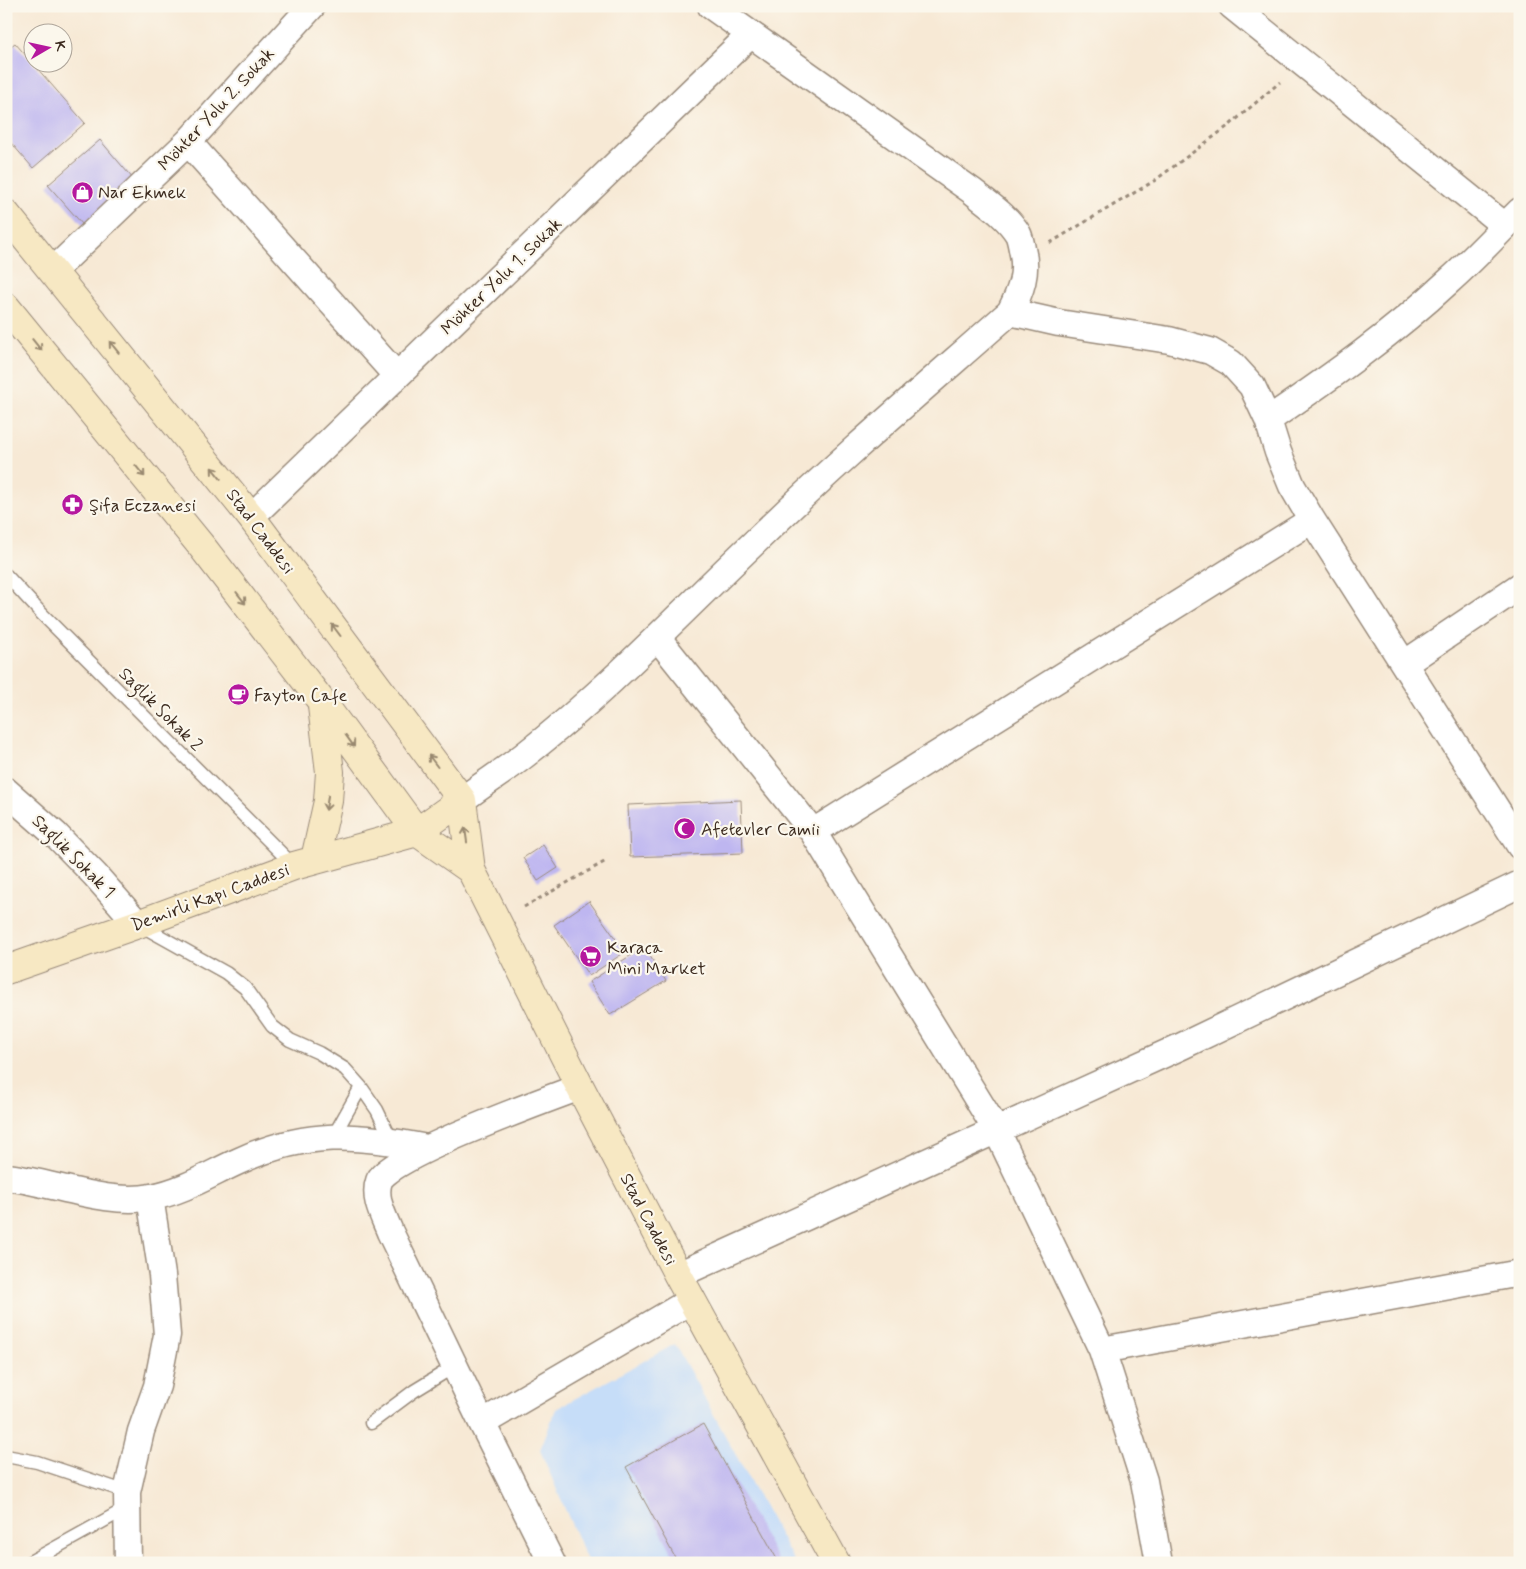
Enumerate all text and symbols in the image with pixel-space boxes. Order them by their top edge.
north arrow [22,22,72,72]
text: K [50,40,70,54]
street label: Möhter Yolu 2. Sokak [153,43,280,177]
shop icon: Nar Ekmek [70,180,94,204]
place label: Nar Ekmek [98,181,186,205]
street label: Möhter Yolu 1. Sokak [436,212,568,341]
one-way arrow [31,338,42,351]
one-way arrow [108,340,119,353]
one-way arrow [134,464,145,477]
one-way arrow [210,467,221,480]
street label: Stad Caddesi [220,484,300,579]
pharmacy icon: Şifa Eczanesi [61,493,85,517]
place label: Şifa Eczanesi [89,494,196,518]
one-way arrow [236,591,246,605]
one-way arrow [330,624,341,637]
street label: Saglik Sokak 2 [112,663,208,758]
cafe icon: Fayton Cafe [226,683,250,707]
place label: Fayton Cafe [254,684,347,708]
one-way arrow [345,734,355,748]
one-way arrow [427,755,438,768]
one-way arrow [322,795,332,811]
street label: Saglik Sokak 1 [25,810,120,905]
mosque icon: Afetevler Camii [673,817,697,841]
place label: Afetevler Camii [701,818,820,842]
one-way arrow [461,827,471,843]
street label: Demirli Kapı Caddesi [128,858,293,938]
place label: Karaca Mini Market [607,936,706,981]
supermarket icon: Karaca Mini Market [579,945,603,969]
street label: Stad Caddesi [614,1169,682,1270]

